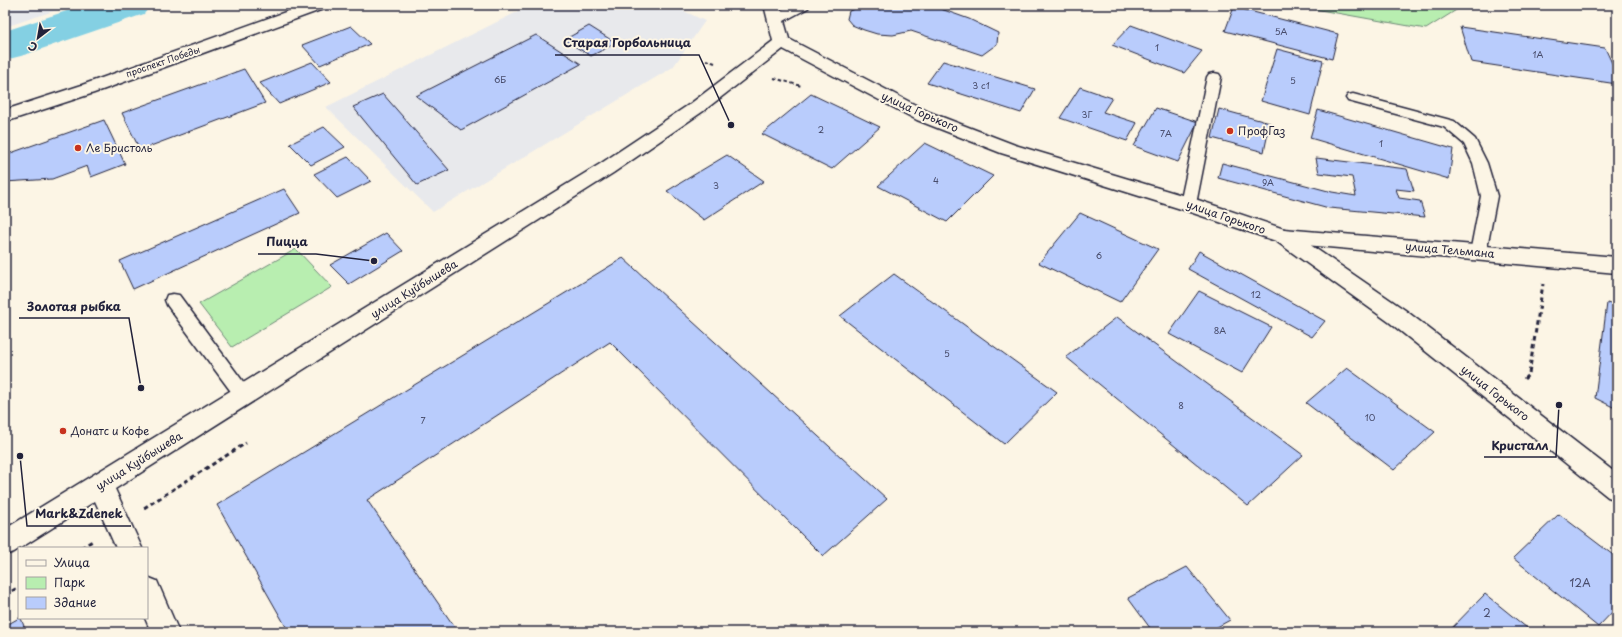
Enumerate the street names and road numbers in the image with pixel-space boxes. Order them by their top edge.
street label: проспект Победы [124,42,202,80]
street label: улица Горького [879,87,961,136]
street label: улица Горького [1184,195,1268,238]
street label: улица Тельмана [1405,237,1495,262]
street label: улица Куйбышева [367,255,461,322]
street label: улица Горького [1457,360,1533,425]
street label: улица Куйбышева [92,427,186,494]

